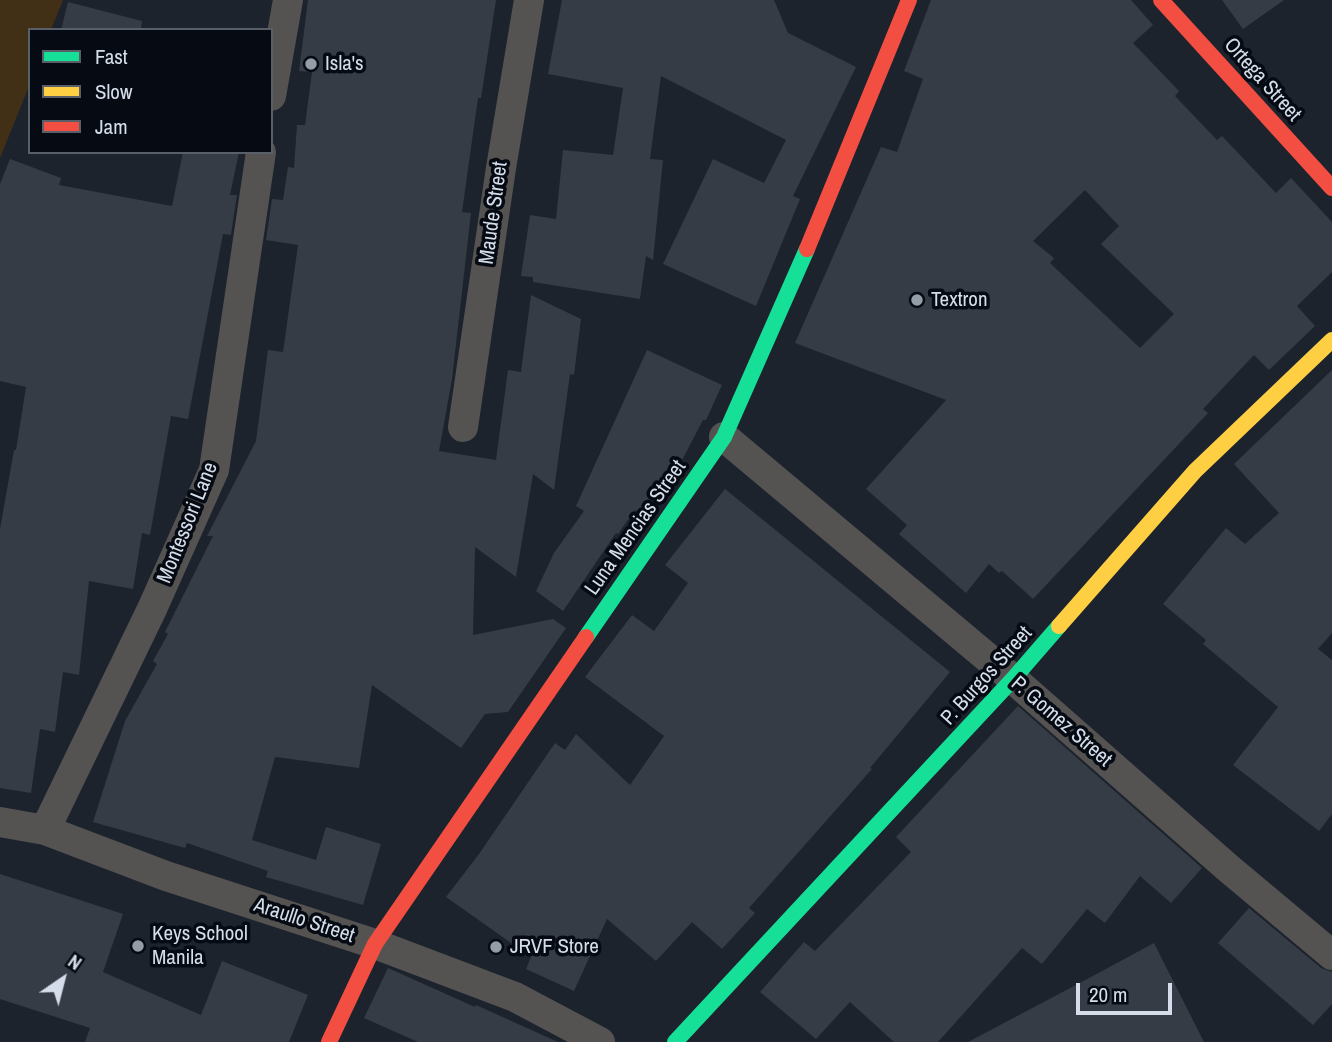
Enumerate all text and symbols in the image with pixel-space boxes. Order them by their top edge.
legend [28,28,273,154]
street label: Ortega Street [1218,33,1306,127]
text: Fast [95,42,128,71]
place label: Isla's [325,51,364,77]
marker: Isla's [303,56,319,72]
text: Slow [95,77,132,106]
text: Jam [95,112,128,141]
street label: Maude Street [474,160,514,266]
place label: Textron [931,287,987,313]
marker: Textron [909,292,925,308]
street label: Luna Mencias Street [580,456,692,600]
street label: Montessori Lane [152,459,224,587]
street label: P. Burgos Street [936,621,1038,731]
street label: P. Gomez Street [1006,671,1116,773]
street label: Araullo Street [250,893,358,949]
place label: Keys School Manila [152,921,248,971]
place label: JRVF Store [510,934,599,960]
marker: Keys School Manila [130,938,146,954]
marker: JRVF Store [488,939,504,955]
north arrow [28,944,98,1014]
text: N [63,948,87,976]
scale bar [1080,968,1176,1012]
text: 20 m [1089,980,1127,1009]

